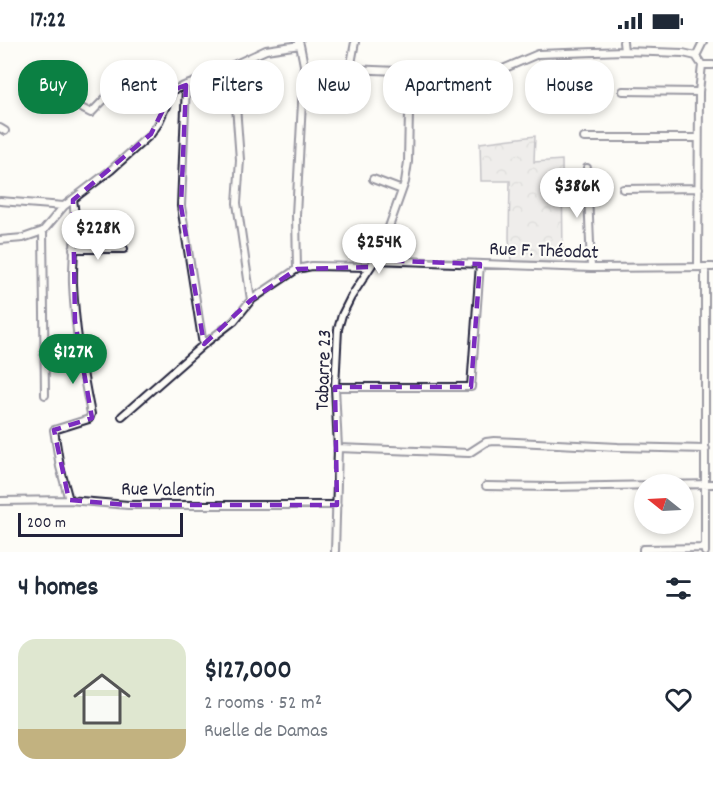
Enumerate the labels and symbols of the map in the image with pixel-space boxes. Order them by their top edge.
pin: $386K [535,168,619,219]
pin: $228K [56,210,140,261]
pin: $254K [337,224,421,275]
street label: Rue F. Théodat [489,236,599,268]
street label: Tabarre 23 [310,329,340,411]
pin: $127K [31,334,115,385]
north arrow [634,474,694,534]
street label: Rue Valentin [121,476,215,506]
scale bar [18,510,183,538]

